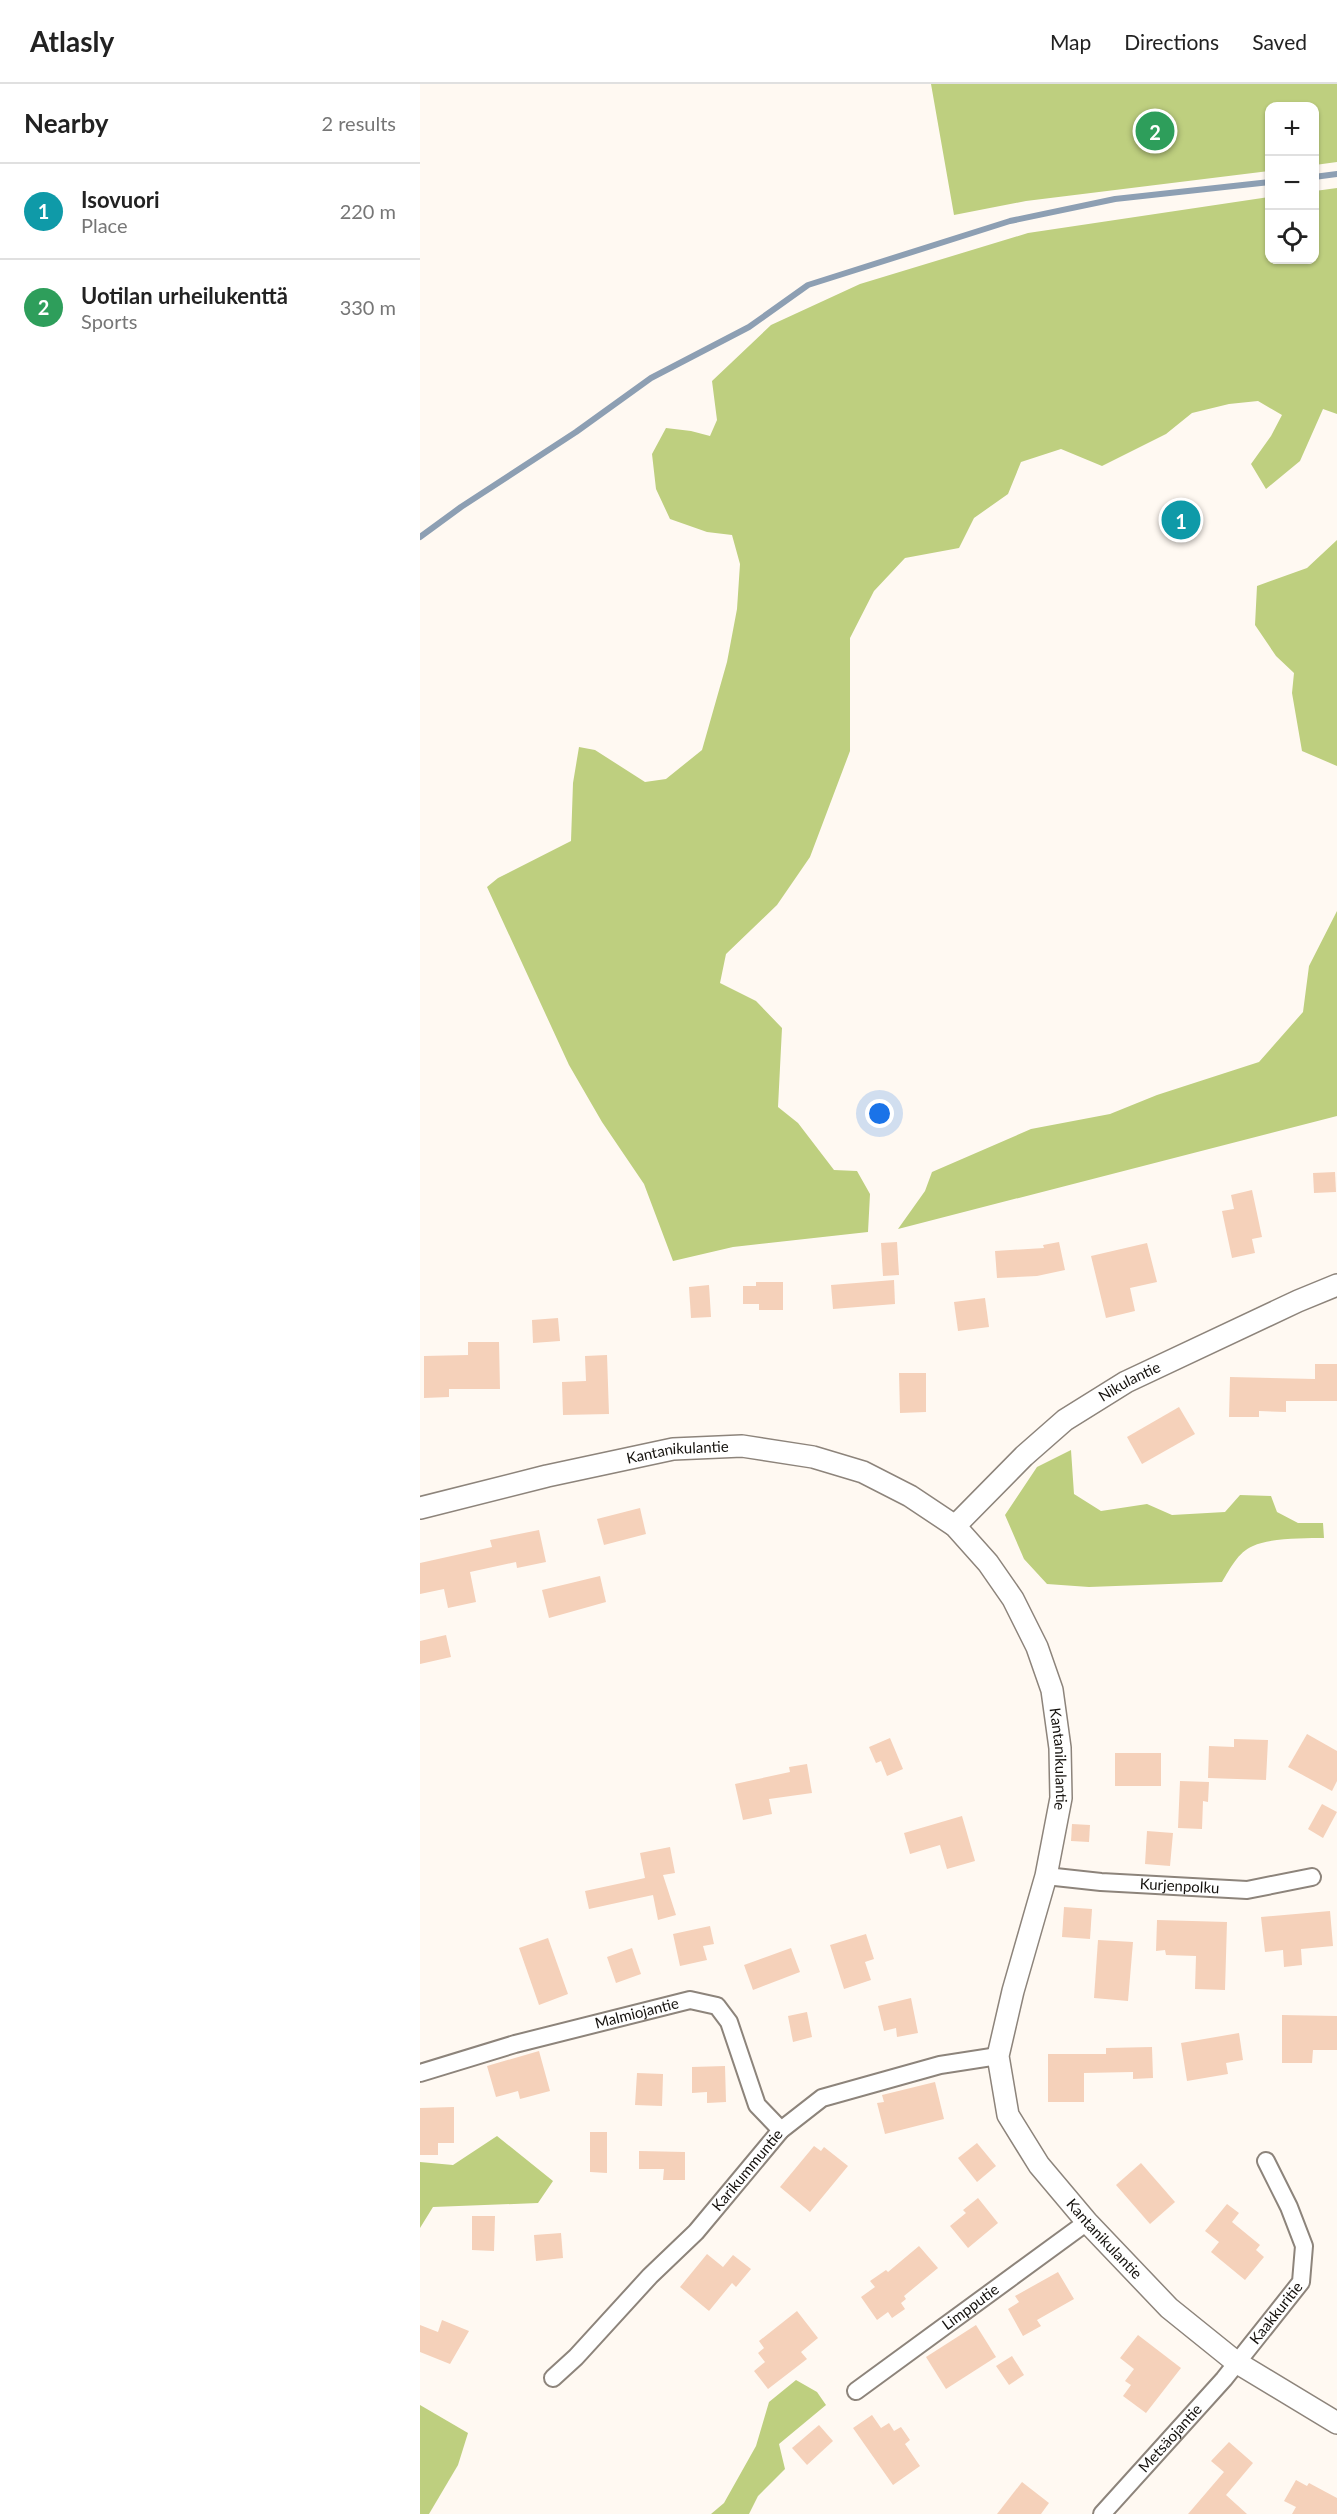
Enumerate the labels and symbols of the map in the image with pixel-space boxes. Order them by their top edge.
pin: 2 [1136,108,1174,154]
pin: 1 [1162,498,1200,542]
your location [865,1099,894,1128]
street label: Nikulantie [1095,1357,1163,1405]
street label: Kantanikulantie [625,1437,729,1467]
street label: Kantanikulantie [1047,1707,1071,1812]
street label: Kurjenpolku [1139,1874,1220,1896]
street label: Malmiojantie [593,1993,680,2032]
street label: Karikummuntie [708,2125,786,2214]
street label: Kantanikulantie [1063,2195,1146,2282]
street label: Kaakkuritie [1245,2278,1306,2347]
street label: Limpputie [938,2280,1002,2333]
street label: Metsäojantie [1134,2400,1205,2476]

